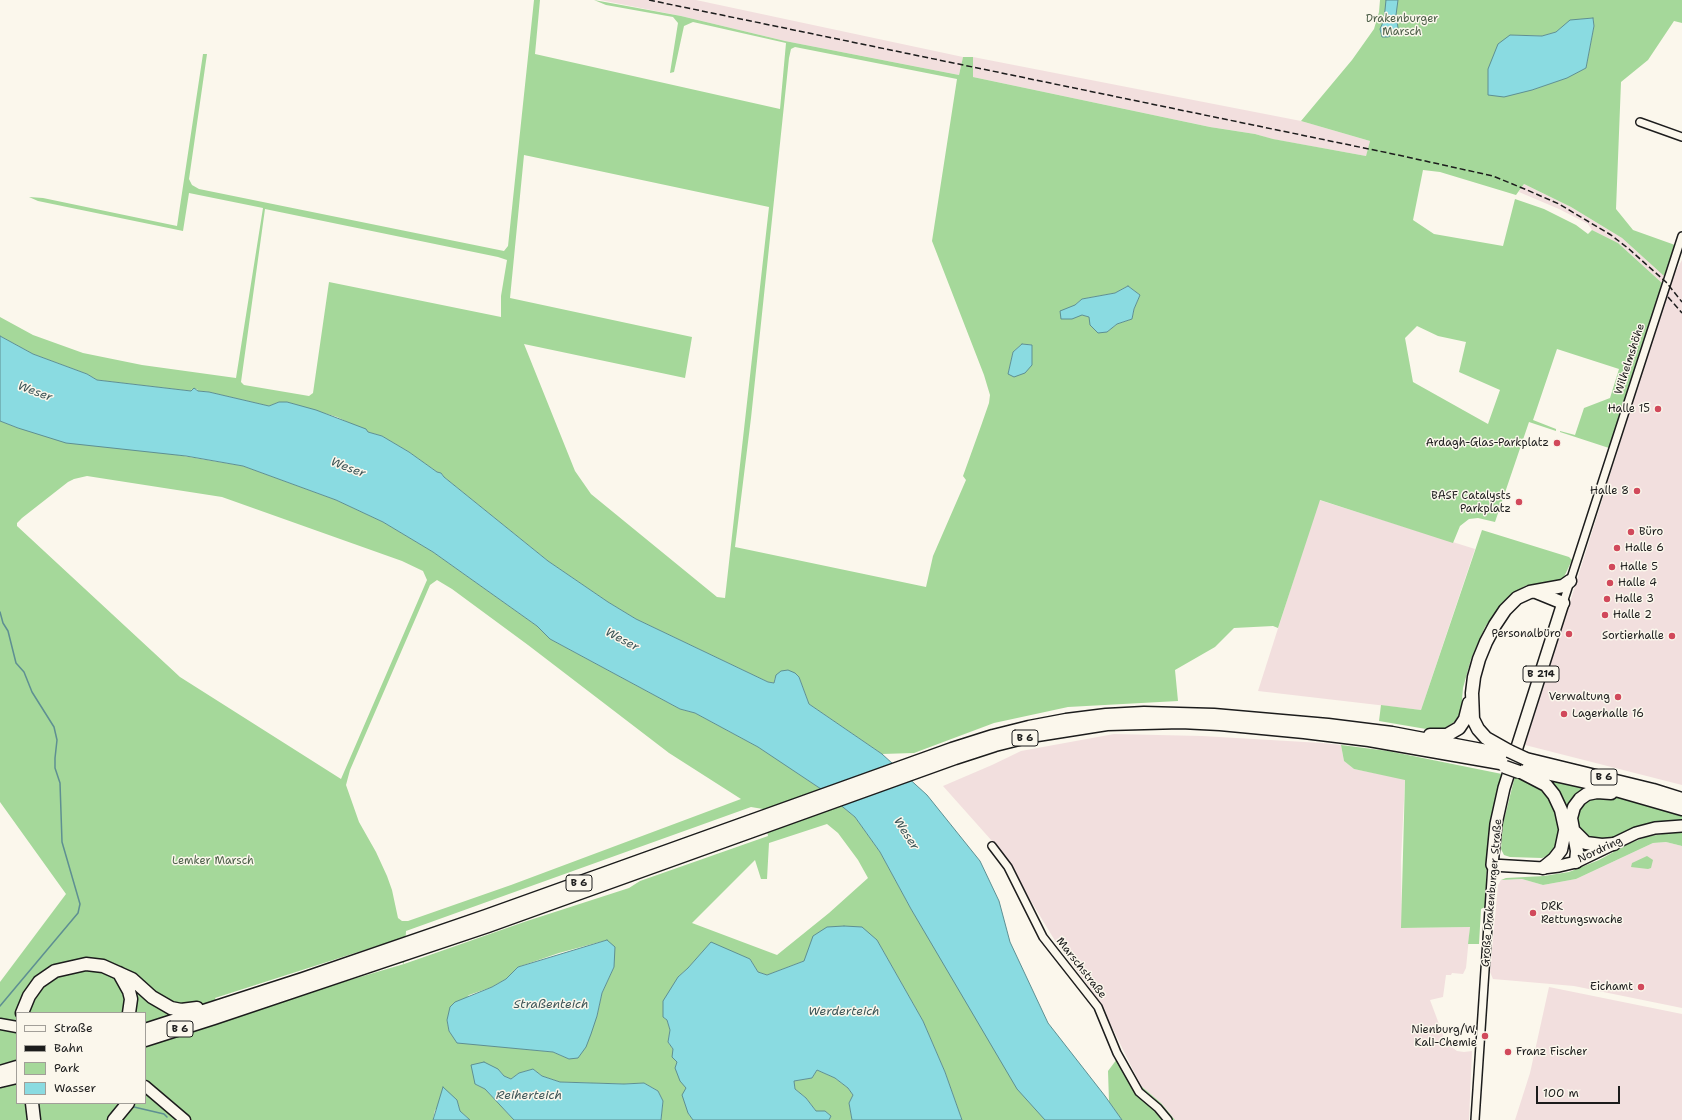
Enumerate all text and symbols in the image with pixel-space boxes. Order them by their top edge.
park label: Drakenburger Marsch [1366,12,1438,38]
street label: Wilhelmshöhe [1612,322,1648,396]
water label: Weser [16,379,54,405]
place label: Halle 15 [1608,402,1650,416]
marker: Halle 15 [1653,404,1663,414]
place label: Ardagh-Glas-Parkplatz [1426,436,1549,450]
marker: Ardagh-Glas-Parkplatz [1552,438,1562,448]
water label: Weser [329,455,367,481]
place label: Halle 8 [1590,484,1629,498]
marker: Halle 8 [1632,486,1642,496]
place label: BASF Catalysts Parkplatz [1431,489,1511,515]
marker: BASF Catalysts Parkplatz [1514,497,1524,507]
place label: Büro [1639,525,1663,539]
marker: Büro [1626,527,1636,537]
place label: Halle 6 [1625,541,1664,555]
marker: Halle 6 [1612,543,1622,553]
place label: Halle 5 [1620,560,1658,574]
marker: Halle 5 [1607,562,1617,572]
place label: Halle 4 [1618,576,1657,590]
marker: Halle 4 [1605,578,1615,588]
place label: Halle 3 [1615,592,1654,606]
marker: Halle 3 [1602,594,1612,604]
place label: Halle 2 [1613,608,1652,622]
marker: Halle 2 [1600,610,1610,620]
water label: Weser [603,625,641,655]
place label: Personalbüro [1491,627,1561,641]
marker: Personalbüro [1564,629,1574,639]
place label: Sortierhalle [1602,629,1664,643]
marker: Sortierhalle [1667,631,1677,641]
road number: B 214 [1523,666,1559,682]
place label: Verwaltung [1549,690,1610,704]
marker: Verwaltung [1613,692,1623,702]
place label: Lagerhalle 16 [1572,707,1644,721]
marker: Lagerhalle 16 [1559,709,1569,719]
road number: B 6 [1012,730,1038,746]
road number: B 6 [1591,769,1617,785]
water label: Weser [890,815,922,853]
street label: Große Drakenburger Straße [1479,818,1505,968]
street label: Nordring [1576,834,1624,866]
park label: Lemker Marsch [172,854,254,868]
road number: B 6 [566,875,592,891]
place label: DRK Rettungswache [1541,900,1623,926]
marker: DRK Rettungswache [1528,908,1538,918]
street label: Marschstraße [1053,935,1109,1001]
place label: Eichamt [1590,980,1633,994]
marker: Eichamt [1636,982,1646,992]
water label: Straßenteich [513,998,589,1012]
water label: Werderteich [808,1005,880,1019]
legend [16,1012,146,1104]
text: Straße [54,1020,93,1036]
road number: B 6 [167,1021,193,1037]
place label: Nienburg/W, Kali-Chemie [1411,1023,1477,1049]
marker: Nienburg/W, Kali-Chemie [1480,1031,1490,1041]
text: Bahn [54,1040,83,1056]
place label: Franz Fischer [1516,1045,1587,1059]
marker: Franz Fischer [1503,1047,1513,1057]
text: Park [54,1060,80,1076]
scale bar [1538,1078,1622,1104]
text: Wasser [54,1080,96,1096]
text: 100 m [1543,1085,1579,1101]
water label: Reiherteich [496,1089,562,1103]

